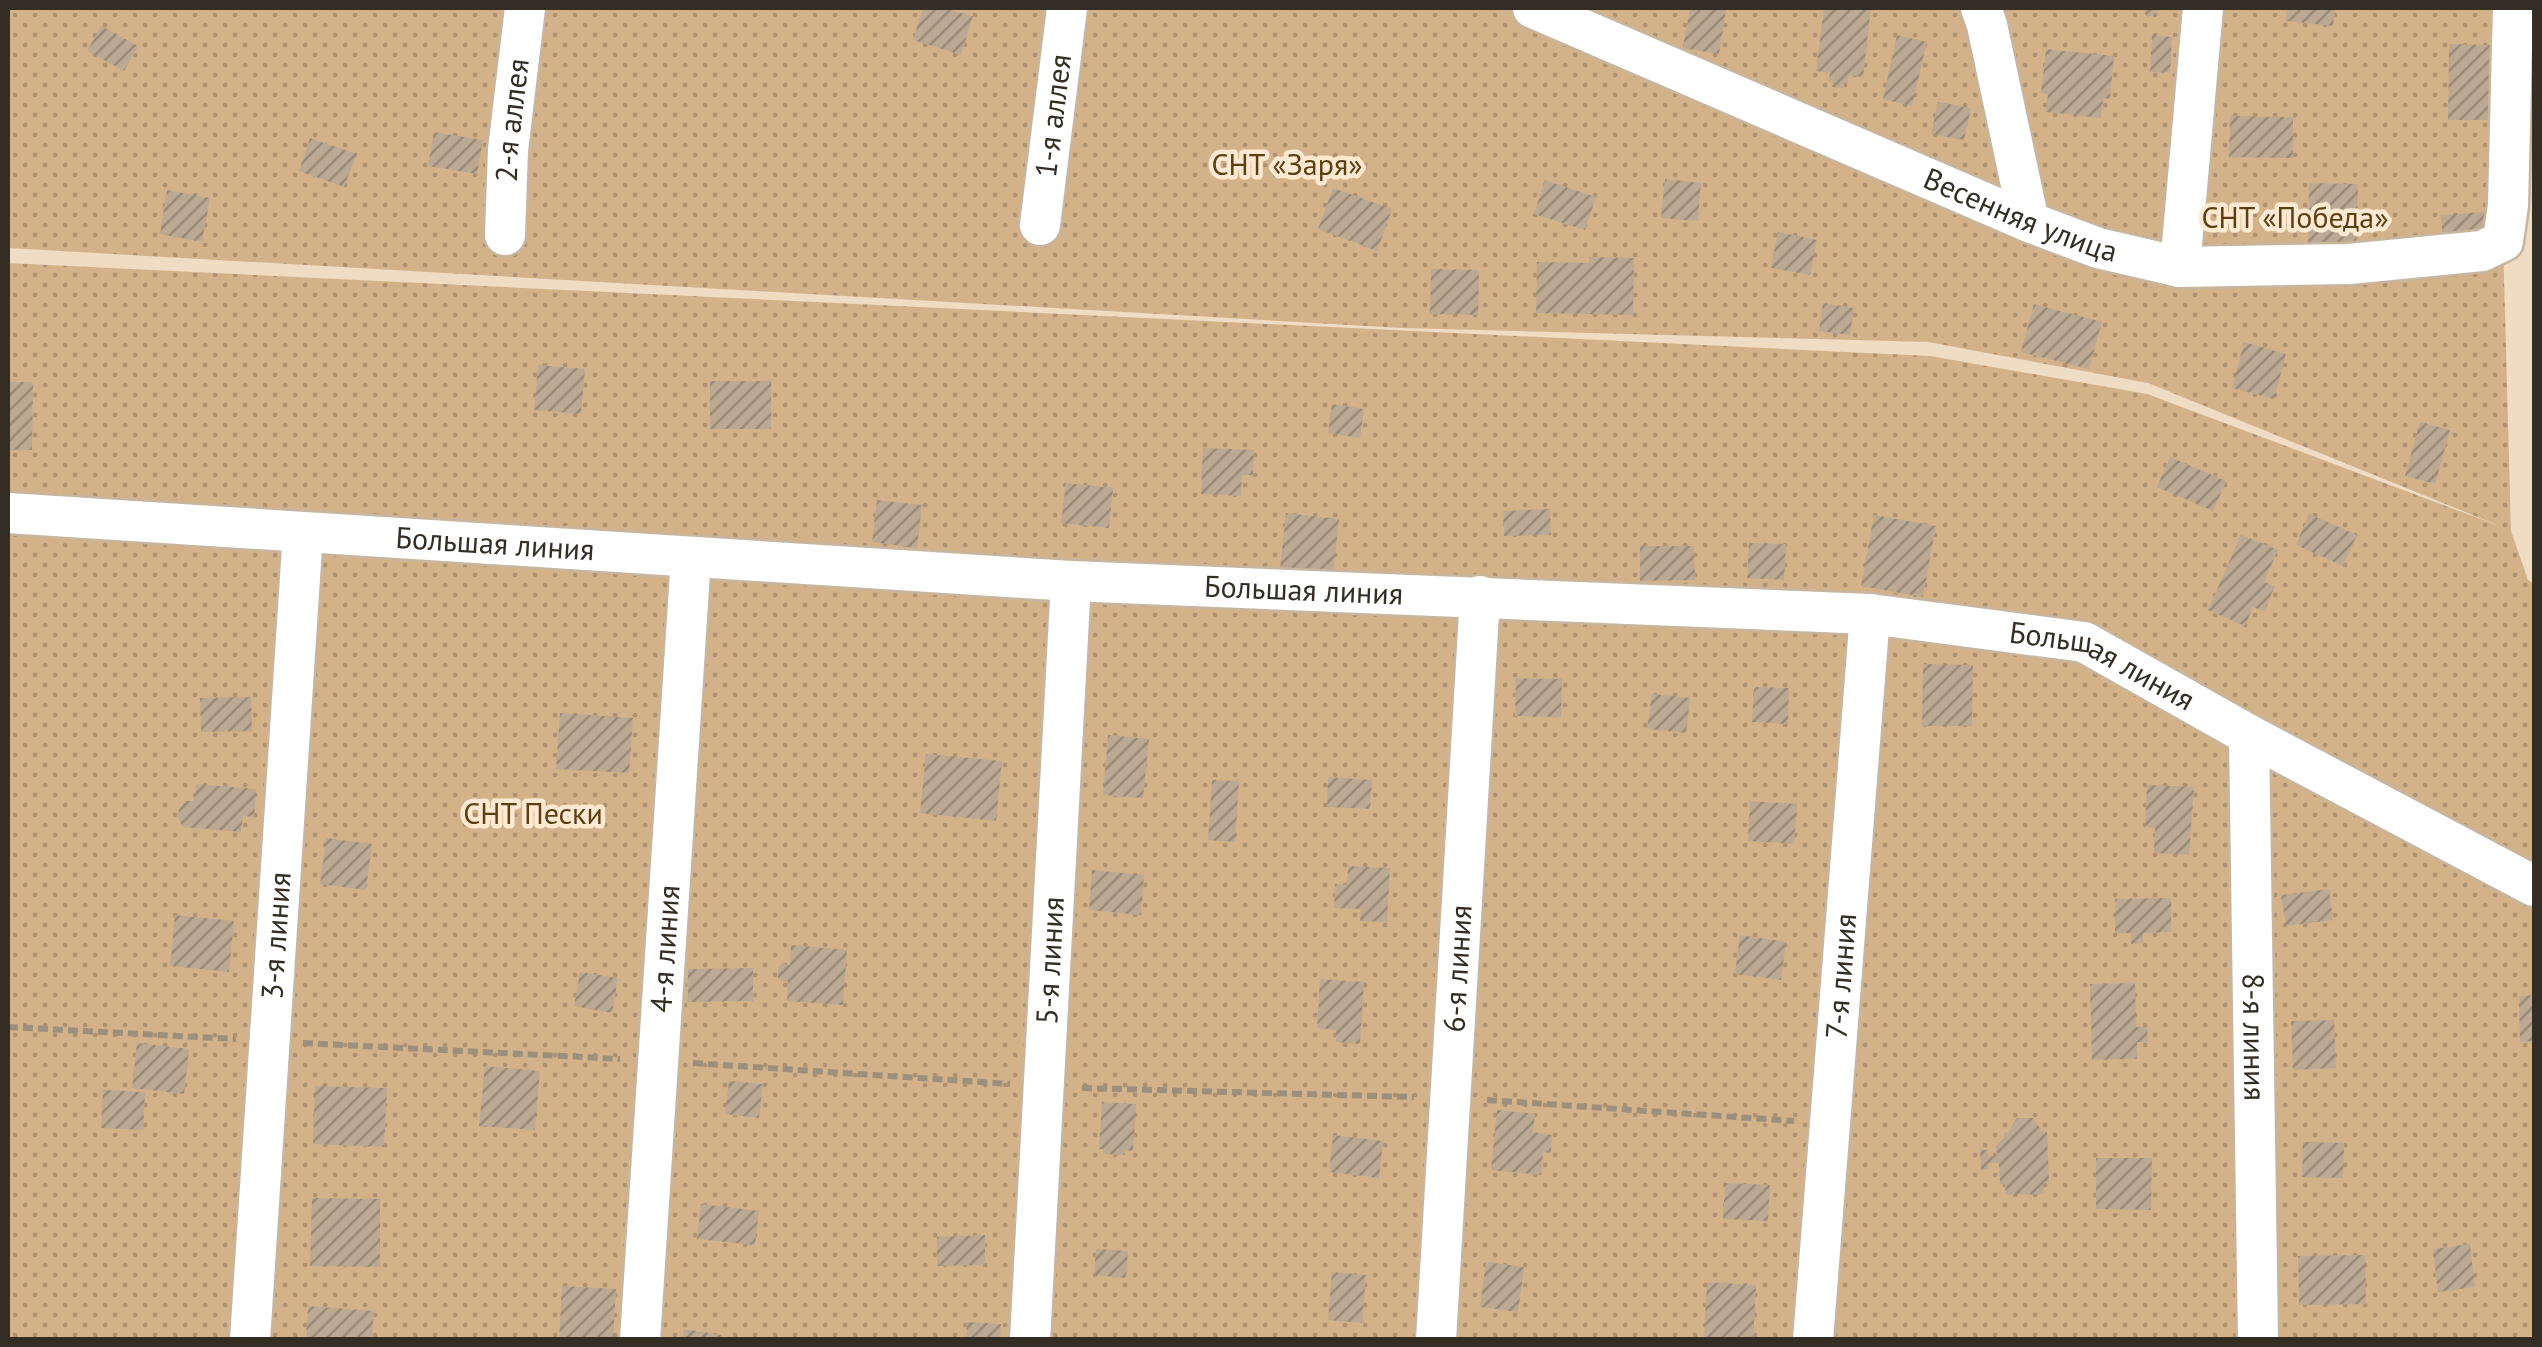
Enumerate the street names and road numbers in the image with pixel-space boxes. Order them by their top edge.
street label: 1-я аллея [1025,52,1079,180]
street label: 2-я аллея [486,56,537,183]
street label: Весенняя улица [1918,158,2121,270]
street label: Большая линия [395,517,596,568]
street label: Большая линия [1203,566,1404,613]
street label: Большая линия [2007,611,2202,718]
street label: 3-я линия [251,871,299,1001]
street label: 4-я линия [640,884,688,1014]
street label: 5-я линия [1026,896,1072,1025]
street label: 6-я линия [1433,904,1480,1033]
street label: 7-я линия [1816,912,1864,1040]
street label: 8-я линия [2235,973,2275,1101]

